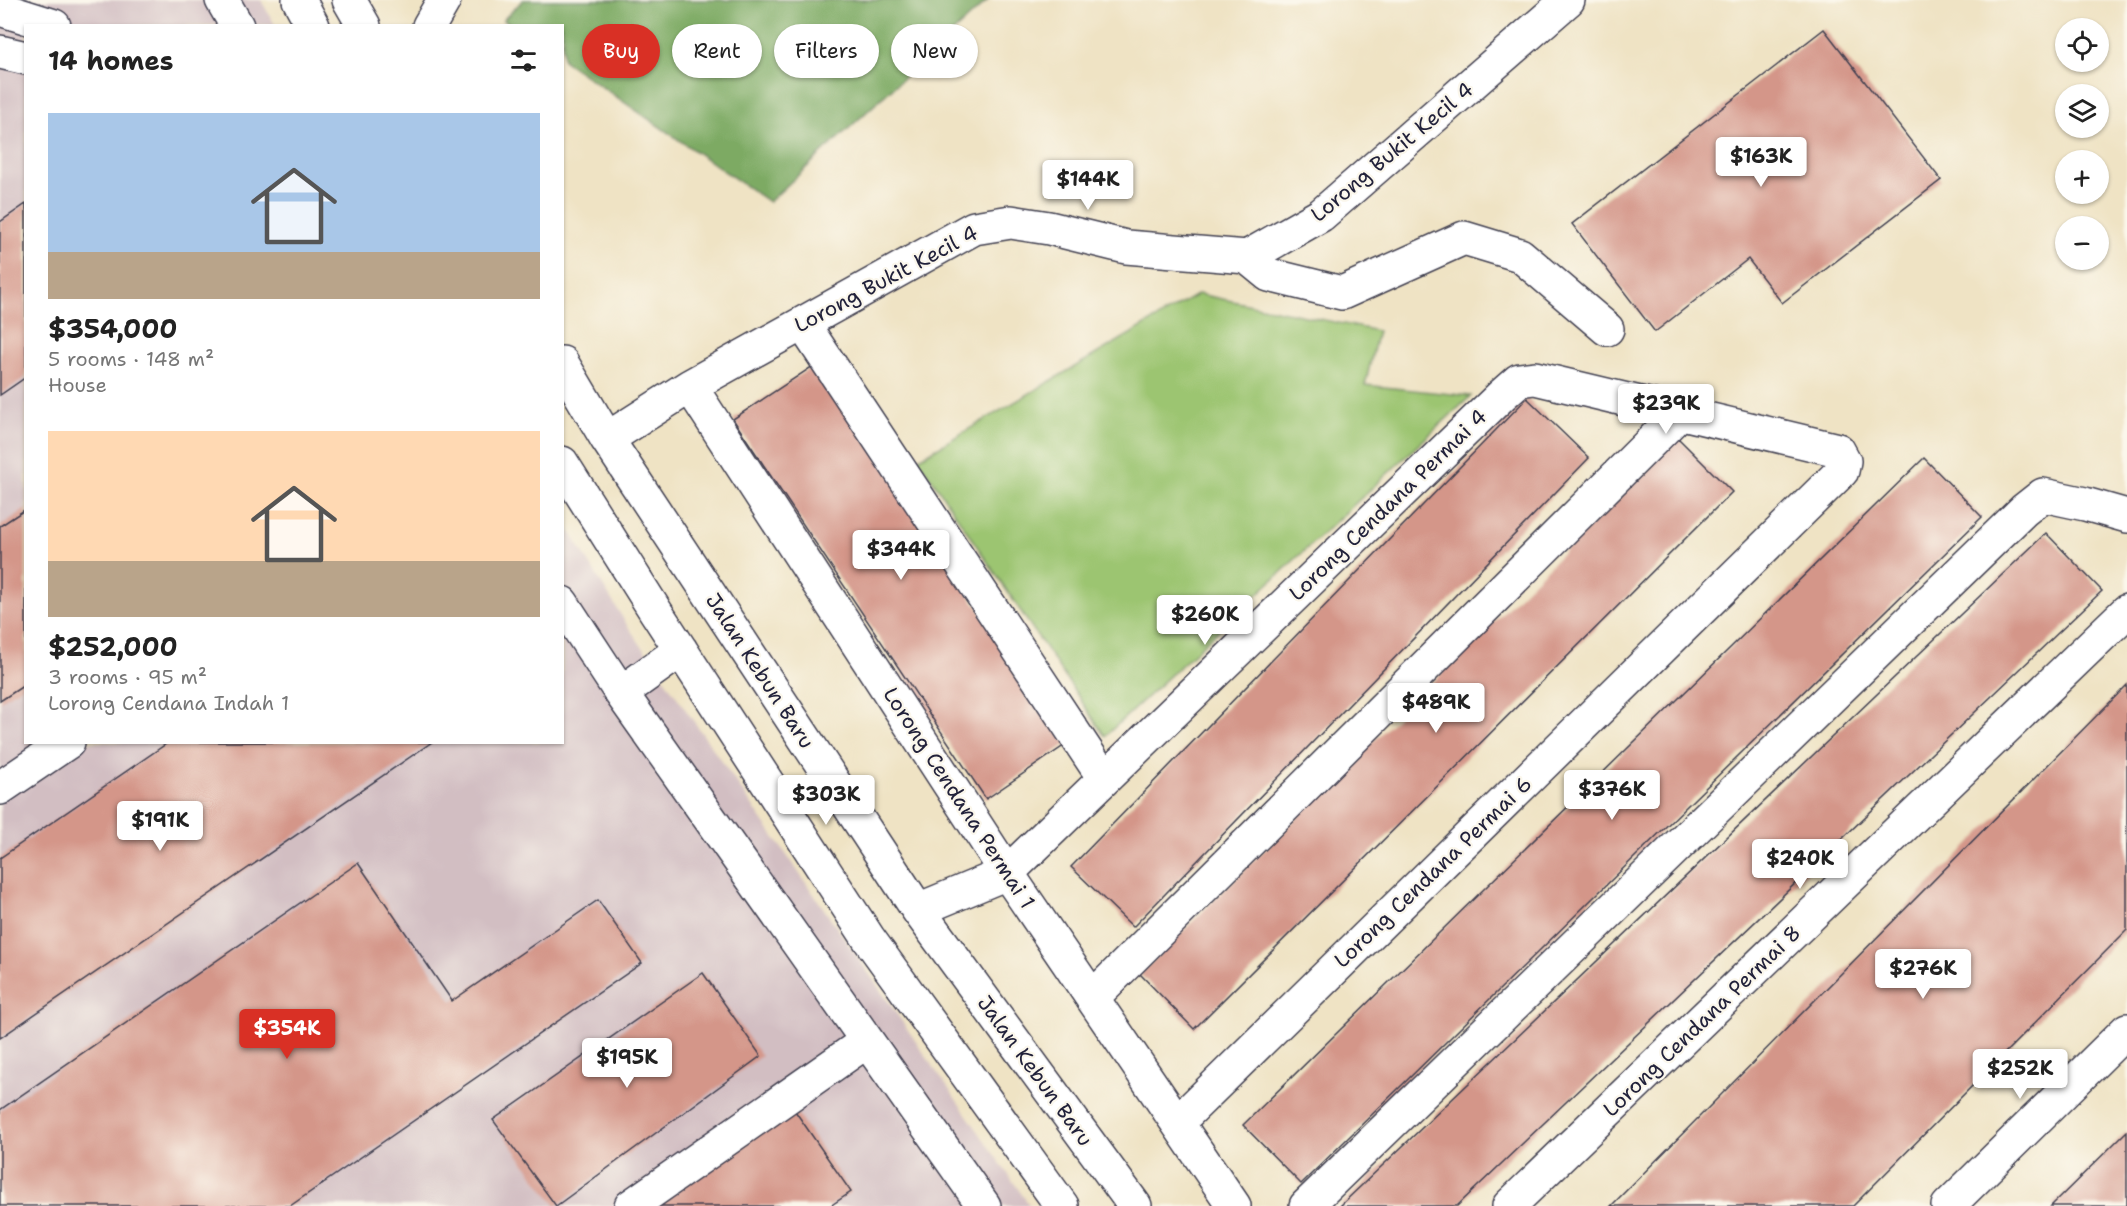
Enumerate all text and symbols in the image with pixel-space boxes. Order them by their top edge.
map controls [2055,18,2109,270]
button: locate [2055,18,2109,72]
chip: Buy [582,24,660,78]
chip: Rent [672,24,762,78]
chip: Filters [774,24,879,78]
chip: New [891,24,978,78]
text: 14 homes [48,43,174,78]
icon: filters [507,44,540,77]
street label: Lorong Bukit Kecil 4 [1305,76,1479,228]
button: layers [2055,84,2109,138]
pin: $163K [1719,137,1803,188]
text: $163K [1730,143,1792,169]
button: + [2055,150,2109,204]
icon: home [240,152,348,260]
pin: $144K [1046,160,1130,211]
text: $144K [1056,166,1120,192]
button: − [2055,216,2109,270]
street label: Lorong Bukit Kecil 4 [789,219,983,339]
text: $354,000 [48,311,178,346]
text: 5 rooms · 148 m² [48,346,214,372]
text: House [48,372,107,398]
pin: $239K [1624,384,1708,435]
text: $239K [1632,390,1700,416]
street label: Lorong Cendana Permai 4 [1283,403,1493,607]
icon: home [240,470,348,578]
pin: $344K [859,530,943,581]
text: $344K [866,536,936,562]
street label: Jalan Kebun Baru [699,588,821,754]
pin: $260K [1163,595,1247,646]
text: $260K [1171,601,1239,627]
text: $252,000 [48,629,178,664]
text: 3 rooms · 95 m² [48,664,207,690]
street label: Lorong Cendana Permai 1 [877,682,1041,914]
pin: $489K [1394,683,1478,734]
text: $489K [1402,689,1470,715]
text: Lorong Cendana Indah 1 [48,690,289,716]
street label: Lorong Cendana Permai 6 [1328,770,1538,974]
pin: $376K [1570,770,1654,821]
pin: $303K [784,775,868,826]
text: $376K [1578,776,1646,802]
text: $303K [792,781,860,807]
pin: $191K [118,801,202,852]
text: $191K [131,807,189,833]
pin: $240K [1758,839,1842,890]
text: $240K [1766,845,1834,871]
street label: Lorong Cendana Permai 8 [1597,919,1807,1123]
pin: $276K [1881,949,1965,1000]
text: $276K [1889,955,1957,981]
street label: Jalan Kebun Baru [971,990,1099,1152]
pin: $354K [245,1009,329,1060]
text: $354K [253,1015,321,1041]
pin: $195K [585,1038,669,1089]
text: $195K [596,1044,658,1070]
pin: $252K [1978,1049,2062,1100]
text: $252K [1987,1055,2053,1081]

